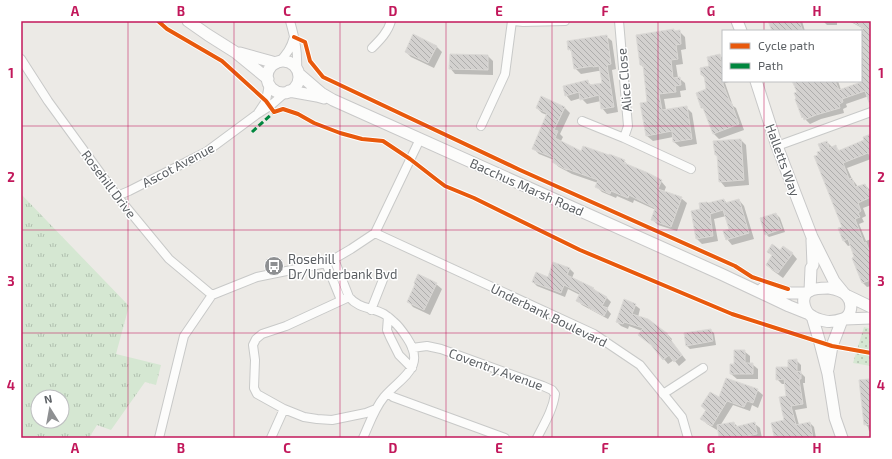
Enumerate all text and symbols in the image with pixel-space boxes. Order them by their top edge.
text: A [71,3,80,19]
text: B [177,3,185,19]
text: C [283,3,291,19]
text: D [389,3,398,19]
text: E [495,3,503,19]
text: F [601,3,609,19]
text: G [707,3,715,19]
text: H [813,3,822,19]
legend [722,30,862,82]
text: Cycle path [758,38,815,52]
street label: Alice Close [613,48,635,112]
text: Path [758,58,783,72]
text: 1 [8,65,14,81]
text: 1 [878,65,884,81]
street label: Halletts Way [762,122,804,199]
street label: Ascot Avenue [139,139,217,191]
street label: Rosehill Drive [78,147,140,221]
street label: Bacchus Marsh Road [468,155,586,219]
text: 2 [7,169,15,185]
text: 2 [877,169,885,185]
place label: Rosehill Dr/Underbank Bvd [288,251,397,282]
bus stop icon: Rosehill Dr/Underbank Bvd [263,255,285,277]
text: 3 [7,273,15,289]
text: 3 [877,273,885,289]
street label: Underbank Boulevard [488,280,610,350]
street label: Coventry Avenue [447,345,545,393]
text: 4 [7,377,15,393]
text: 4 [877,377,885,393]
north arrow [30,389,70,429]
text: N [43,392,53,406]
text: A [71,440,80,456]
text: B [177,440,185,456]
text: C [283,440,291,456]
text: D [389,440,398,456]
text: E [495,440,503,456]
text: F [601,440,609,456]
text: G [707,440,715,456]
text: H [813,440,822,456]

